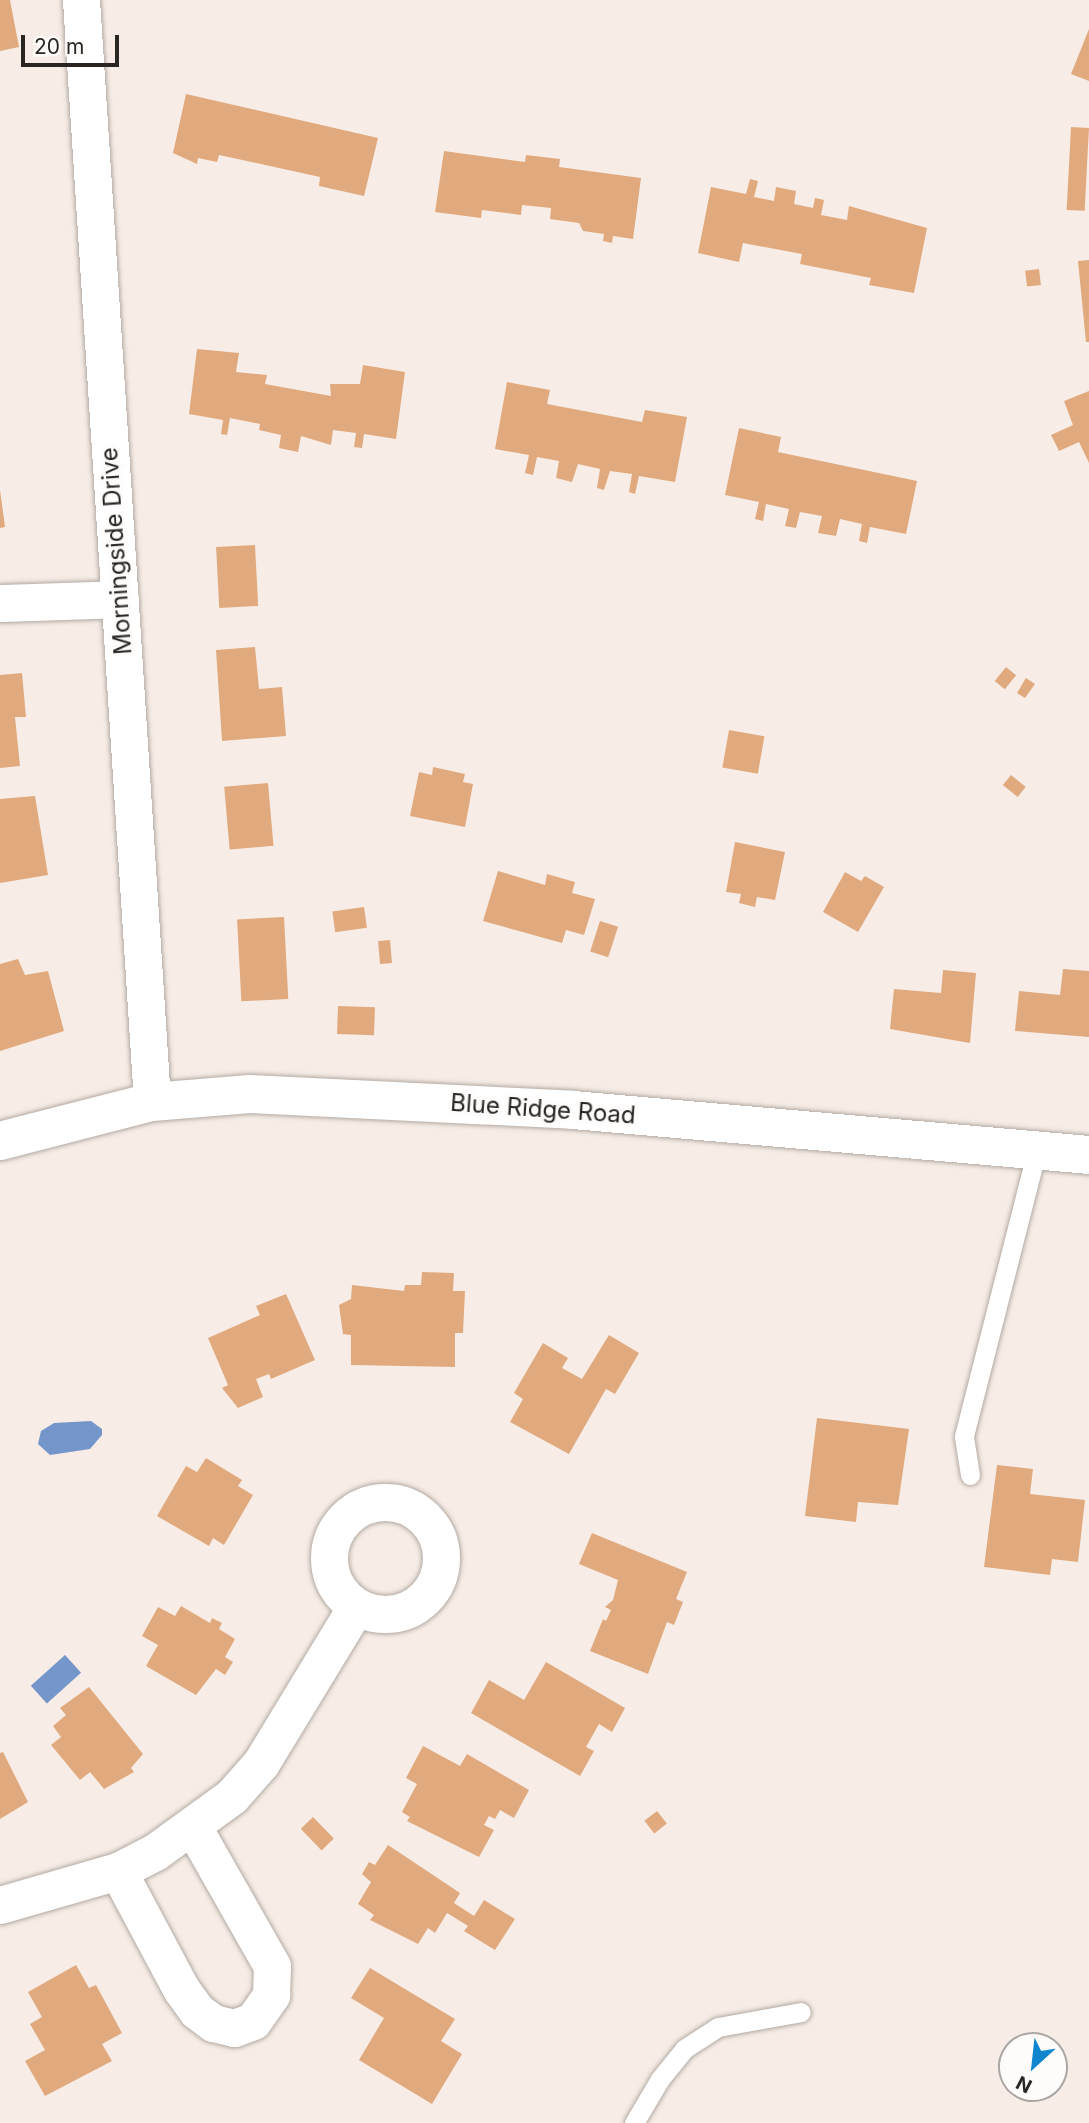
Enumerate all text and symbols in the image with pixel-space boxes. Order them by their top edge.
scale bar [24,21,122,65]
text: 20 m [34,34,84,59]
street label: Morningside Drive [94,446,138,656]
street label: Blue Ridge Road [449,1088,637,1130]
north arrow [998,2032,1068,2102]
text: N [1012,2071,1036,2098]

